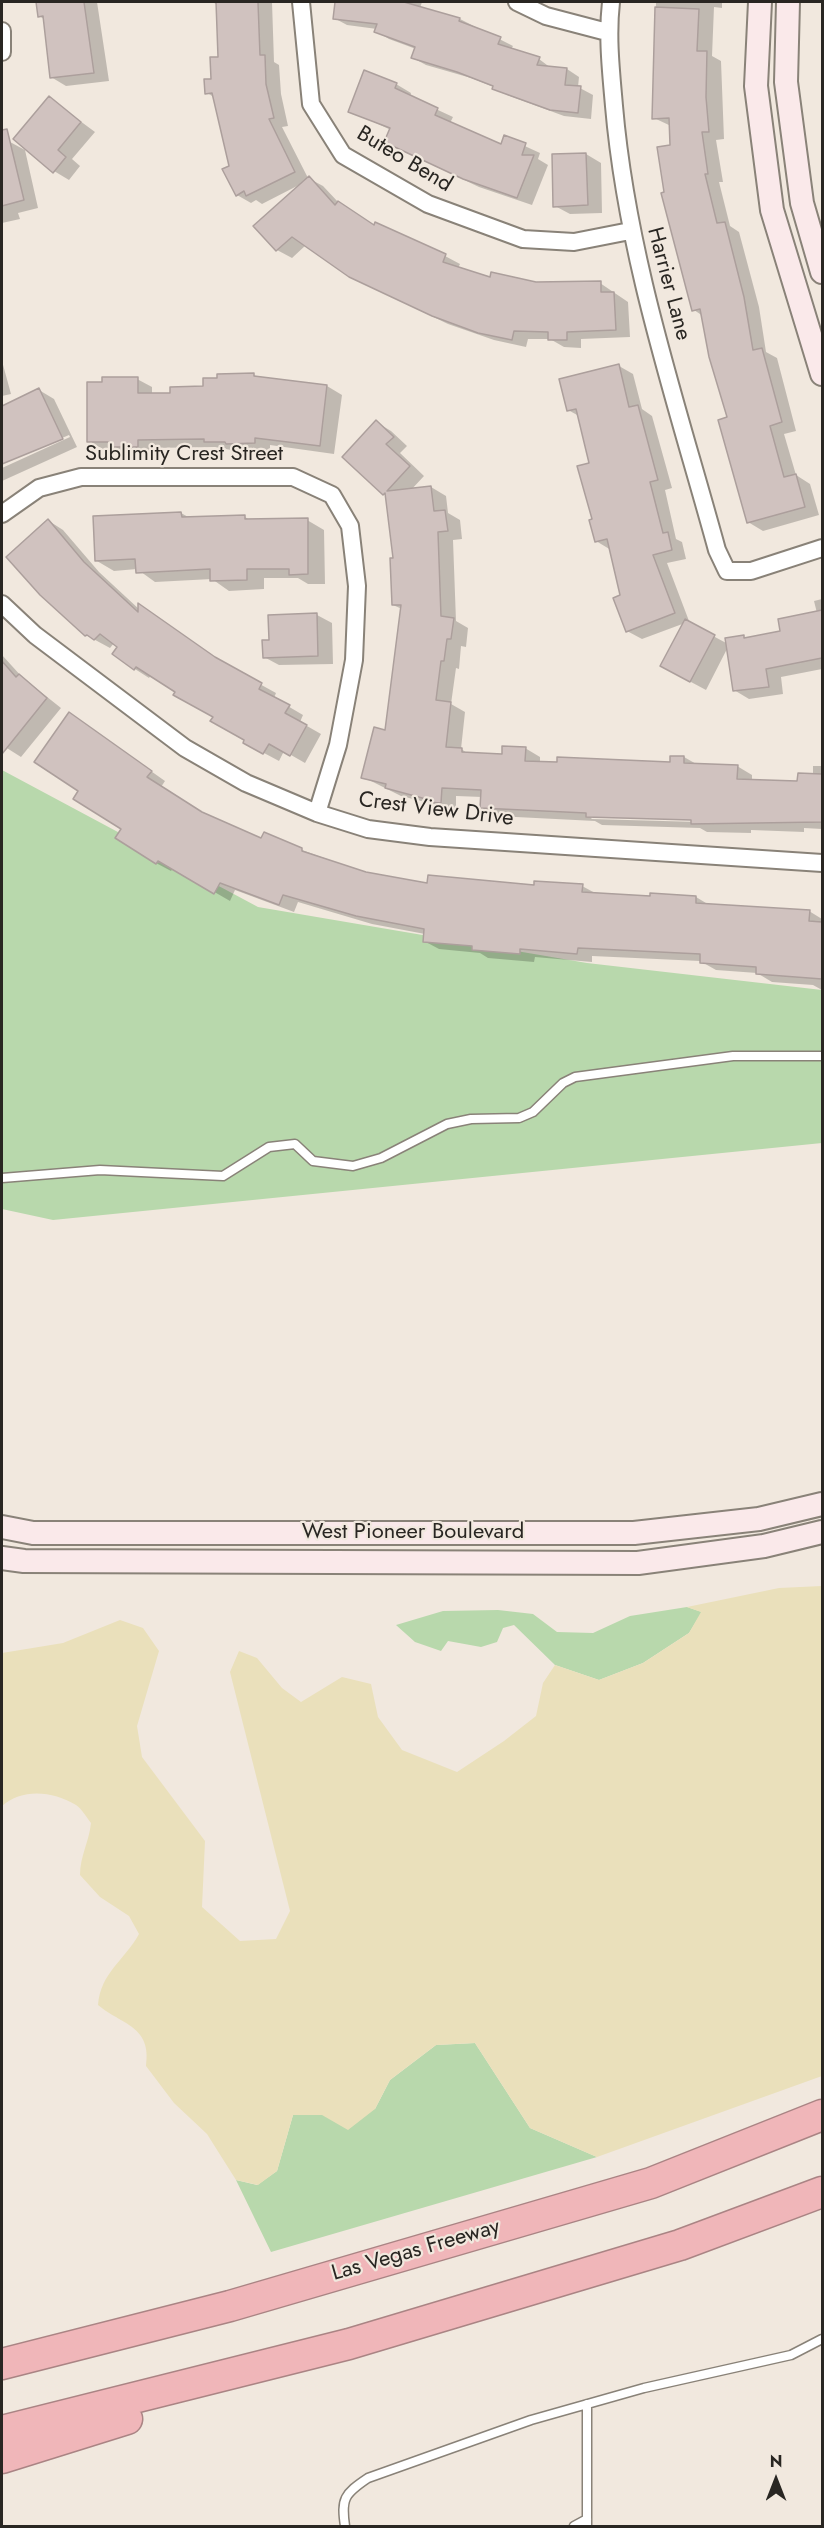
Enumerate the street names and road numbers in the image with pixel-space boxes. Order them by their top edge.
street label: Buteo Bend [351,121,457,199]
street label: Harrier Lane [640,225,696,343]
street label: Sublimity Crest Street [85,442,283,468]
street label: Crest View Drive [357,787,515,833]
street label: West Pioneer Boulevard [302,1520,524,1546]
street label: Las Vegas Freeway [329,2214,503,2288]

